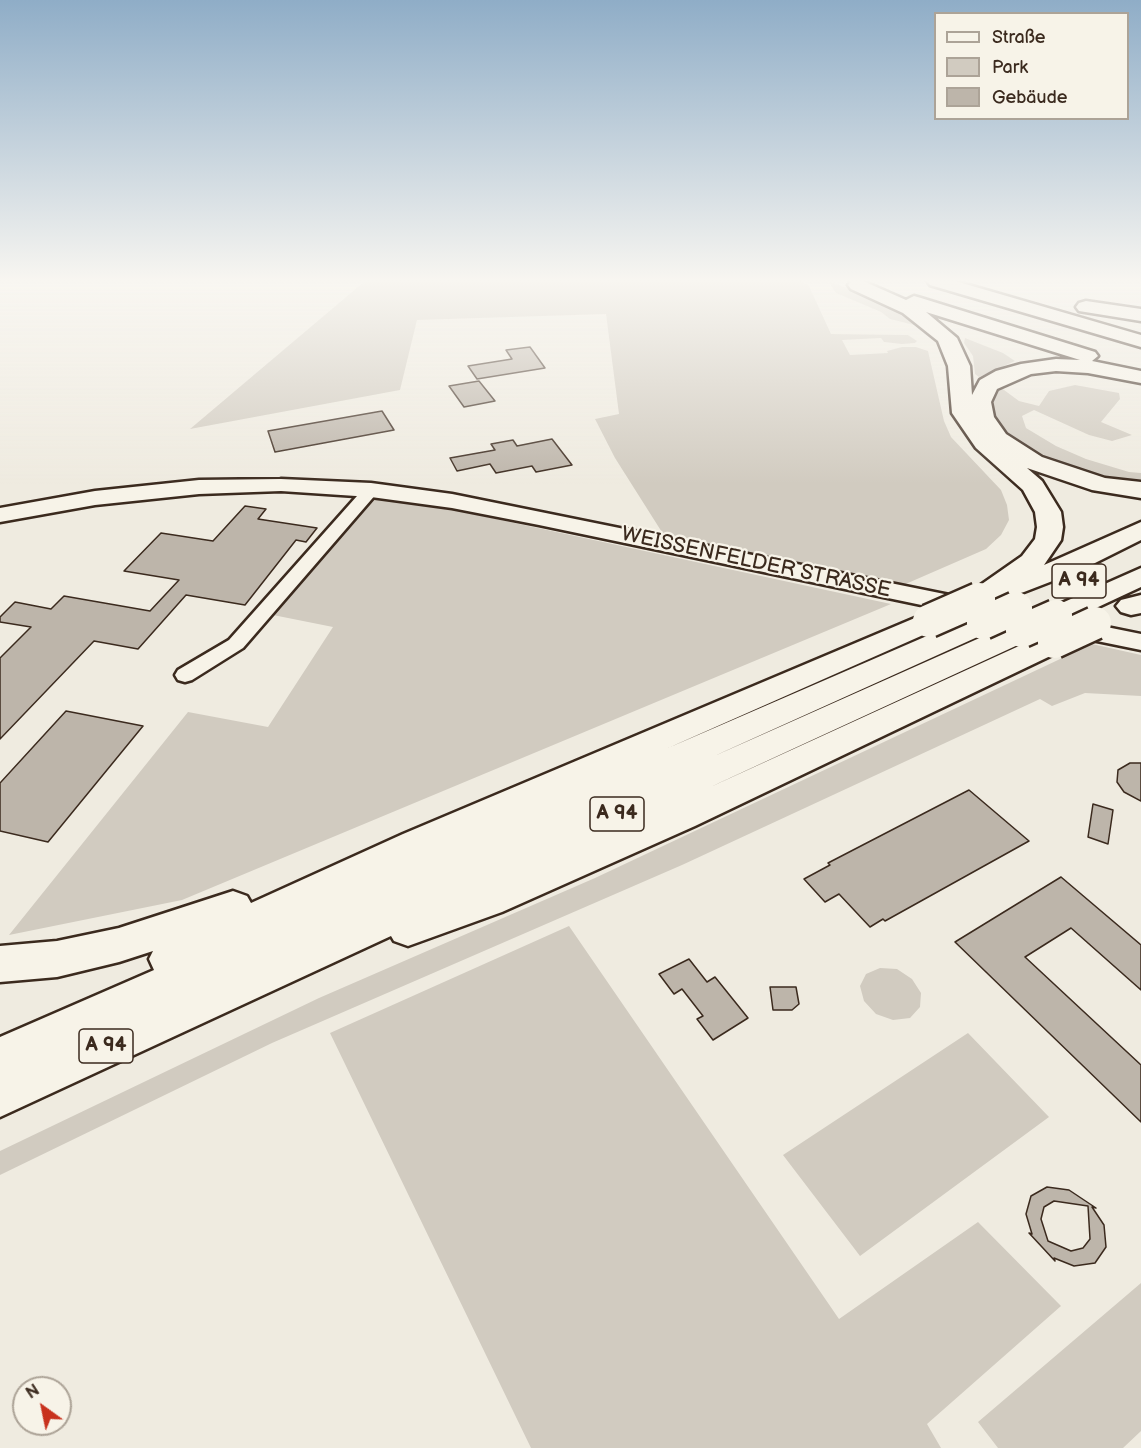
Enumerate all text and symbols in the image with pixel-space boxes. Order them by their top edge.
legend [934,12,1129,120]
text: Straße [992,27,1045,48]
text: Park [992,57,1028,78]
text: Gebäude [992,87,1068,108]
street label: WEISSENFELDER STRASSE [619,522,893,604]
road number: A 94 [1052,564,1106,598]
road number: A 94 [590,797,644,831]
road number: A 94 [79,1029,133,1063]
north arrow [12,1376,72,1436]
text: N [23,1381,43,1403]

